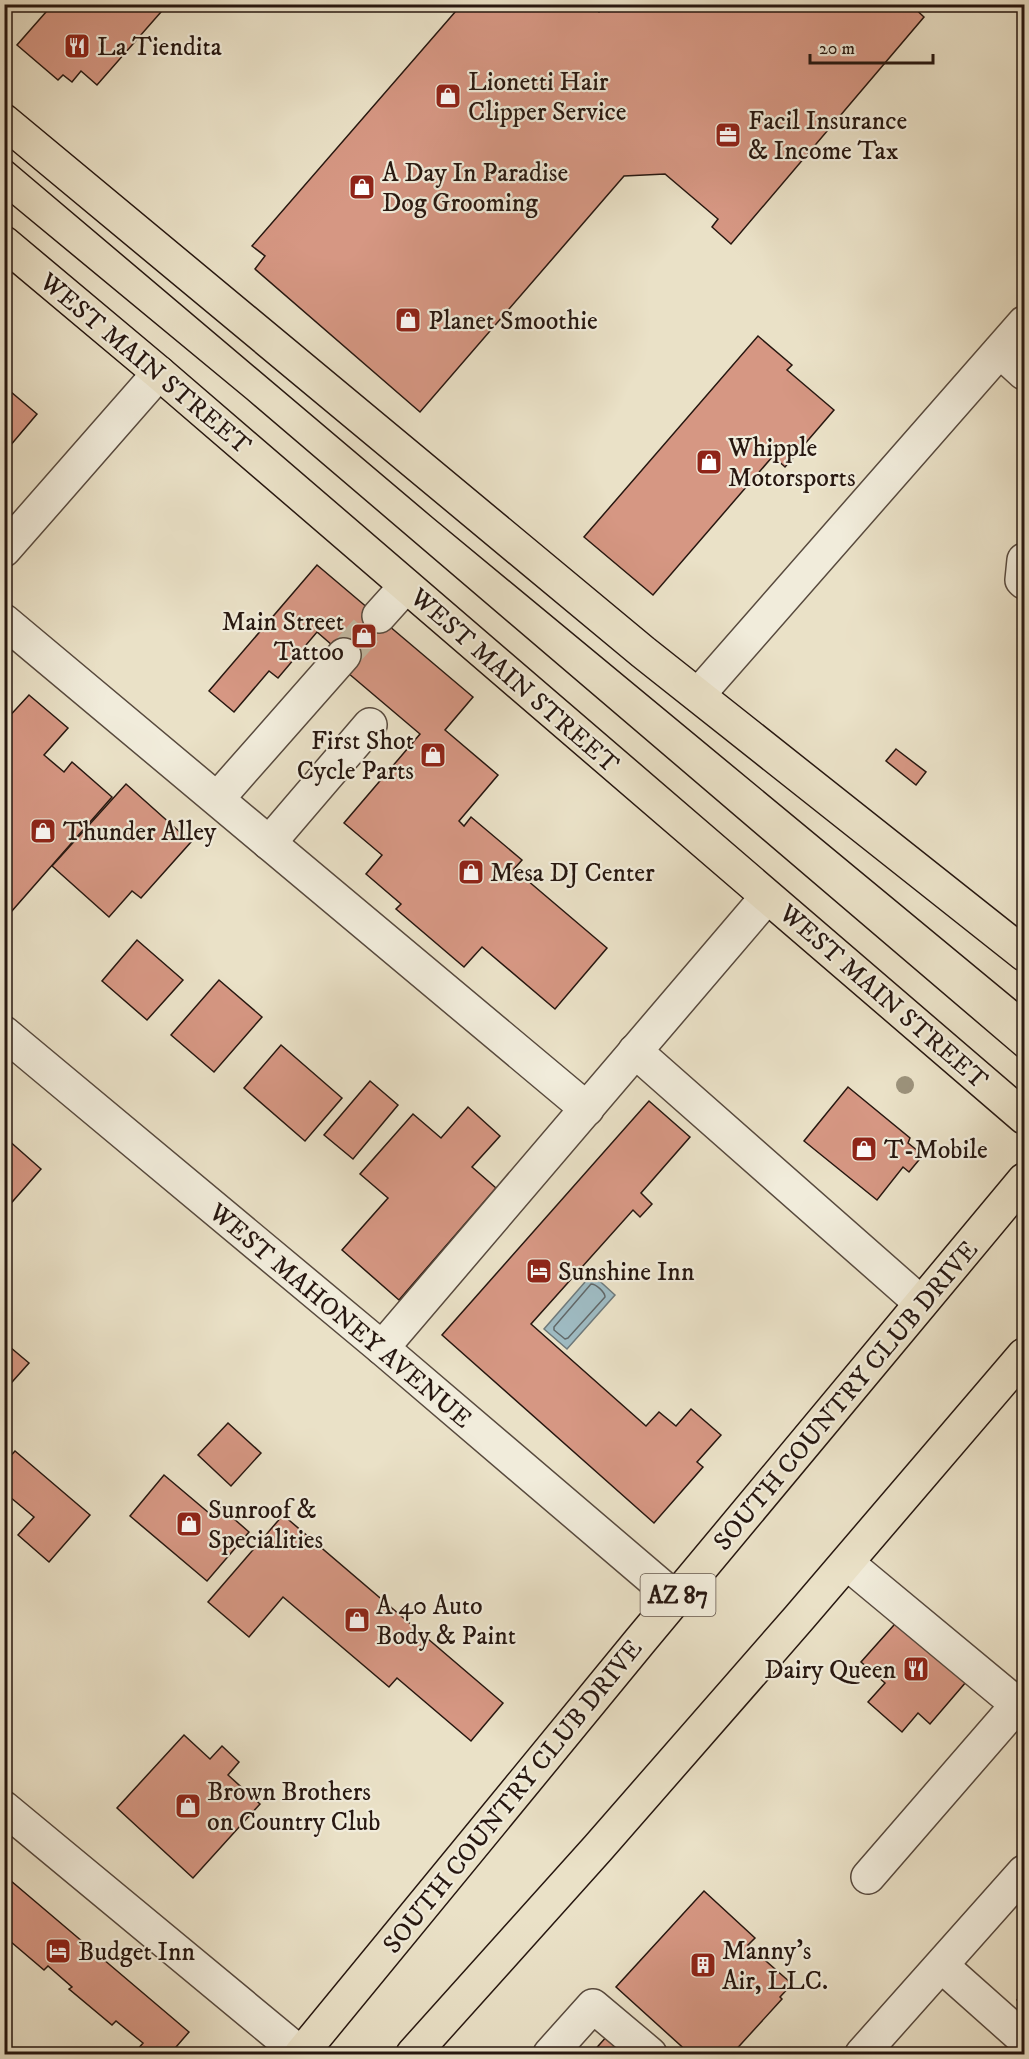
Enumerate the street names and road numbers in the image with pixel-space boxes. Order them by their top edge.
street label: WEST MAIN STREET [32,265,258,463]
street label: WEST MAIN STREET [402,581,626,781]
street label: WEST MAIN STREET [771,897,995,1097]
street label: WEST MAHONEY AVENUE [201,1196,478,1436]
street label: SOUTH COUNTRY CLUB DRIVE [707,1234,986,1558]
road number: AZ 87 [640,1574,716,1616]
street label: SOUTH COUNTRY CLUB DRIVE [376,1633,650,1961]

